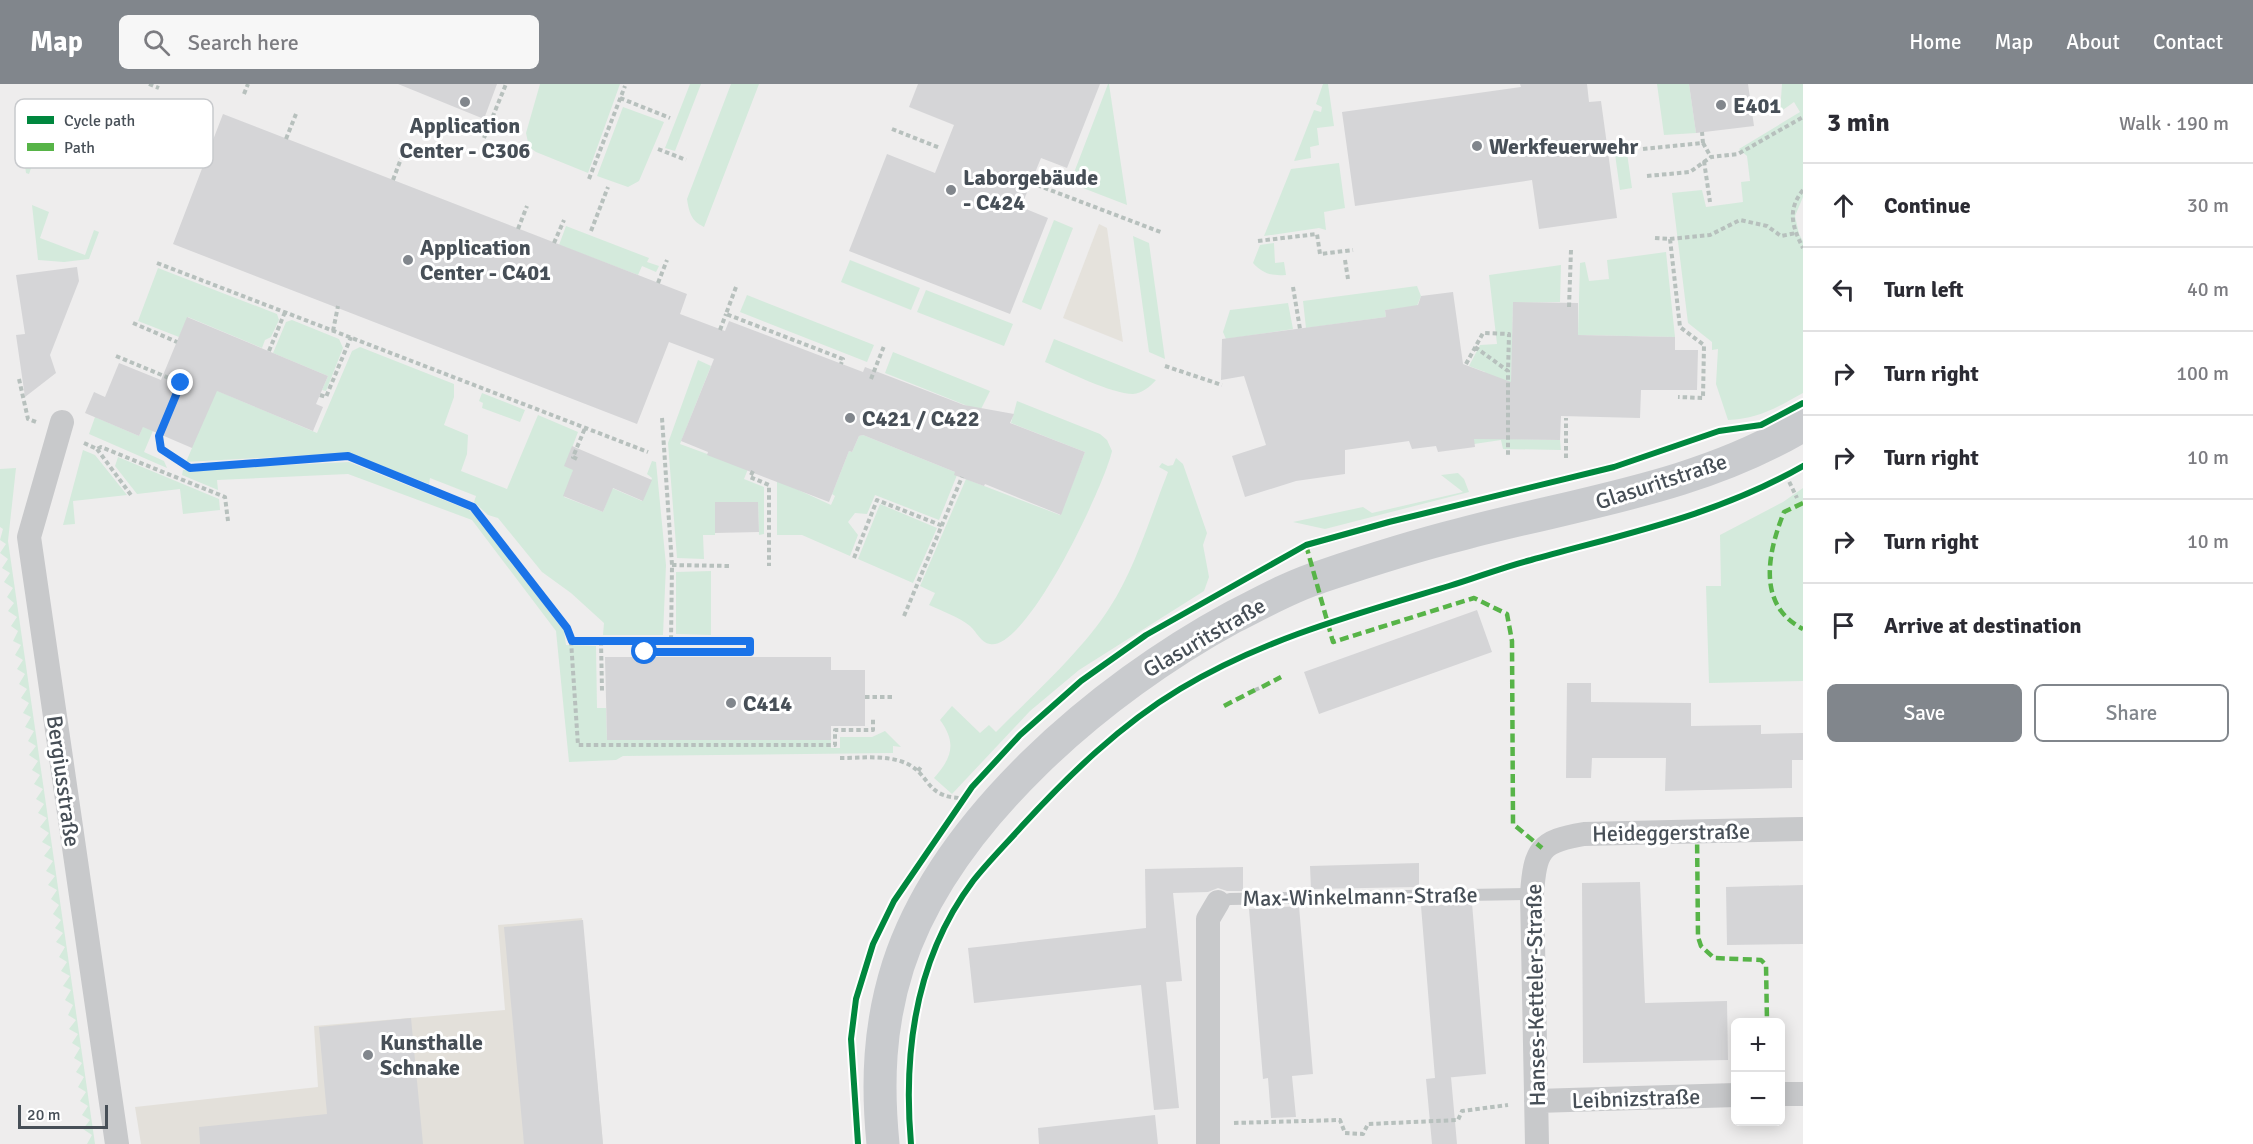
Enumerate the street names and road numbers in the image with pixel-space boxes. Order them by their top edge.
street label: Glasuritstraße [1592,448,1730,515]
street label: Glasuritstraße [1138,592,1270,683]
street label: Bergiusstraße [41,714,86,849]
street label: Heideggerstraße [1592,818,1750,847]
street label: Max-Winkelmann-Straße [1242,881,1478,912]
street label: Hanses-Ketteler-Straße [1520,883,1551,1107]
street label: Leibnizstraße [1571,1083,1701,1114]

